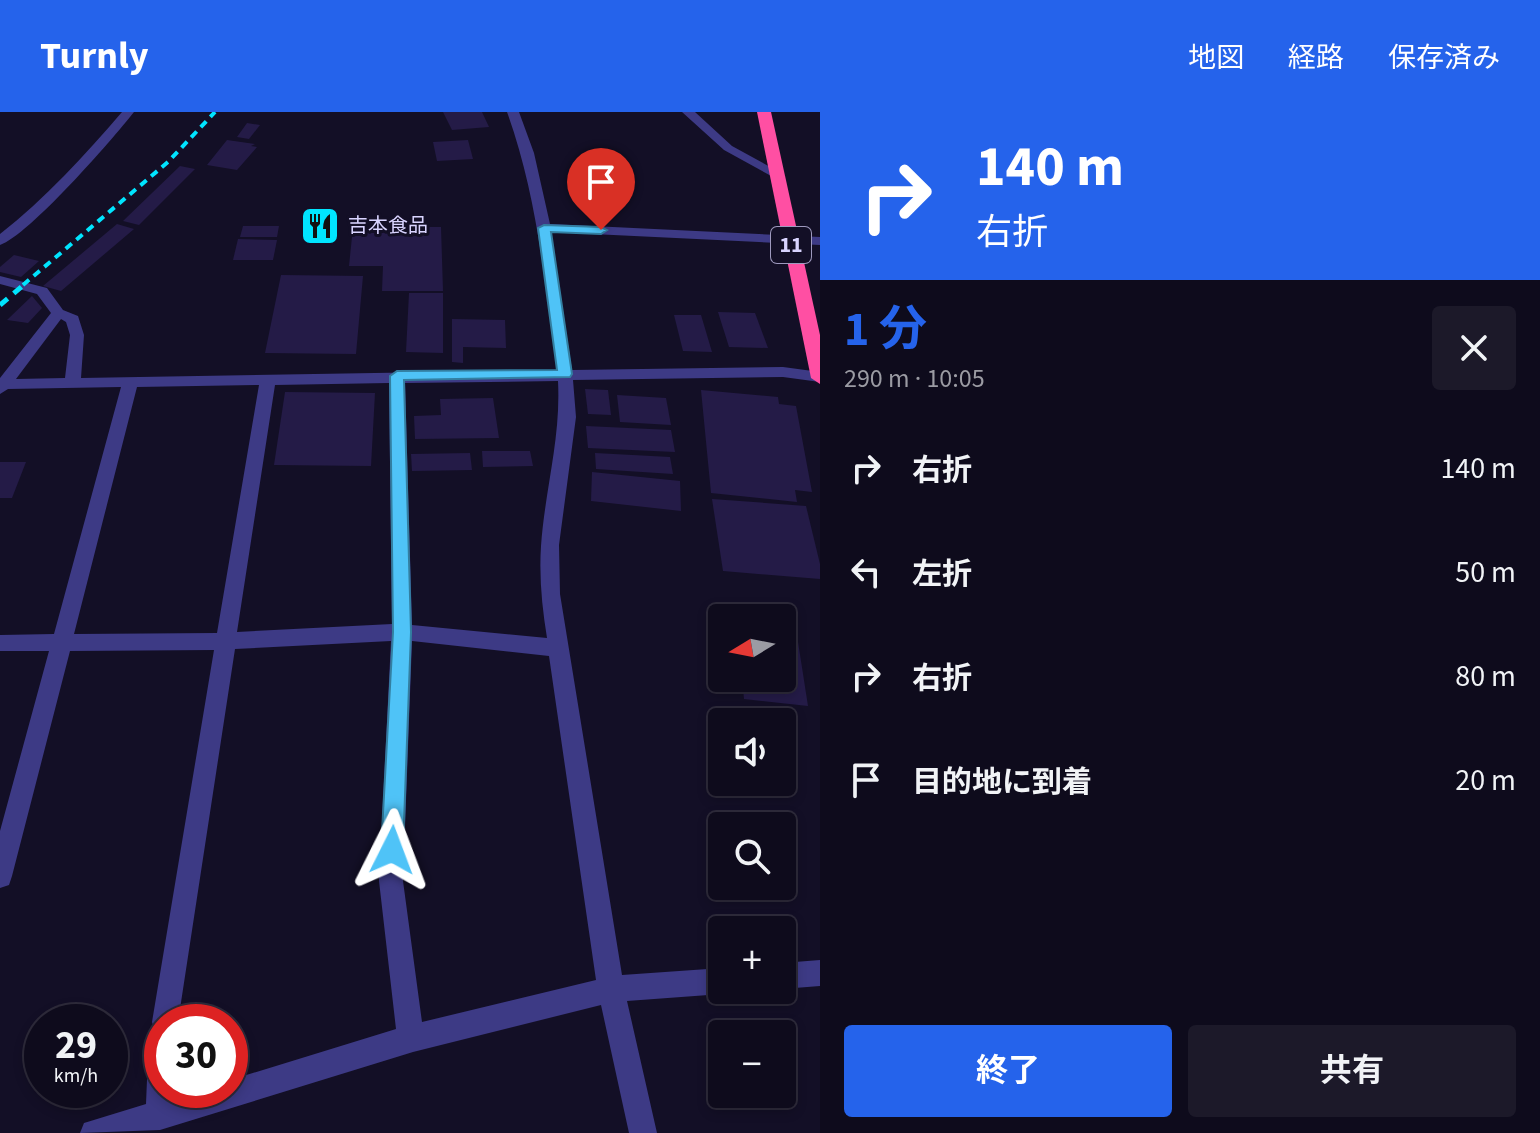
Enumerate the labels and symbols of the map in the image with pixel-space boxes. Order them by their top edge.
pin [567,148,635,230]
restaurant icon: 吉本食品 [299,205,341,247]
place label: 吉本食品 [348,212,428,240]
road number: 11 [771,227,811,263]
north arrow [708,604,796,692]
position arrow [350,808,434,892]
speed limit sign: 30 [144,1004,248,1108]

